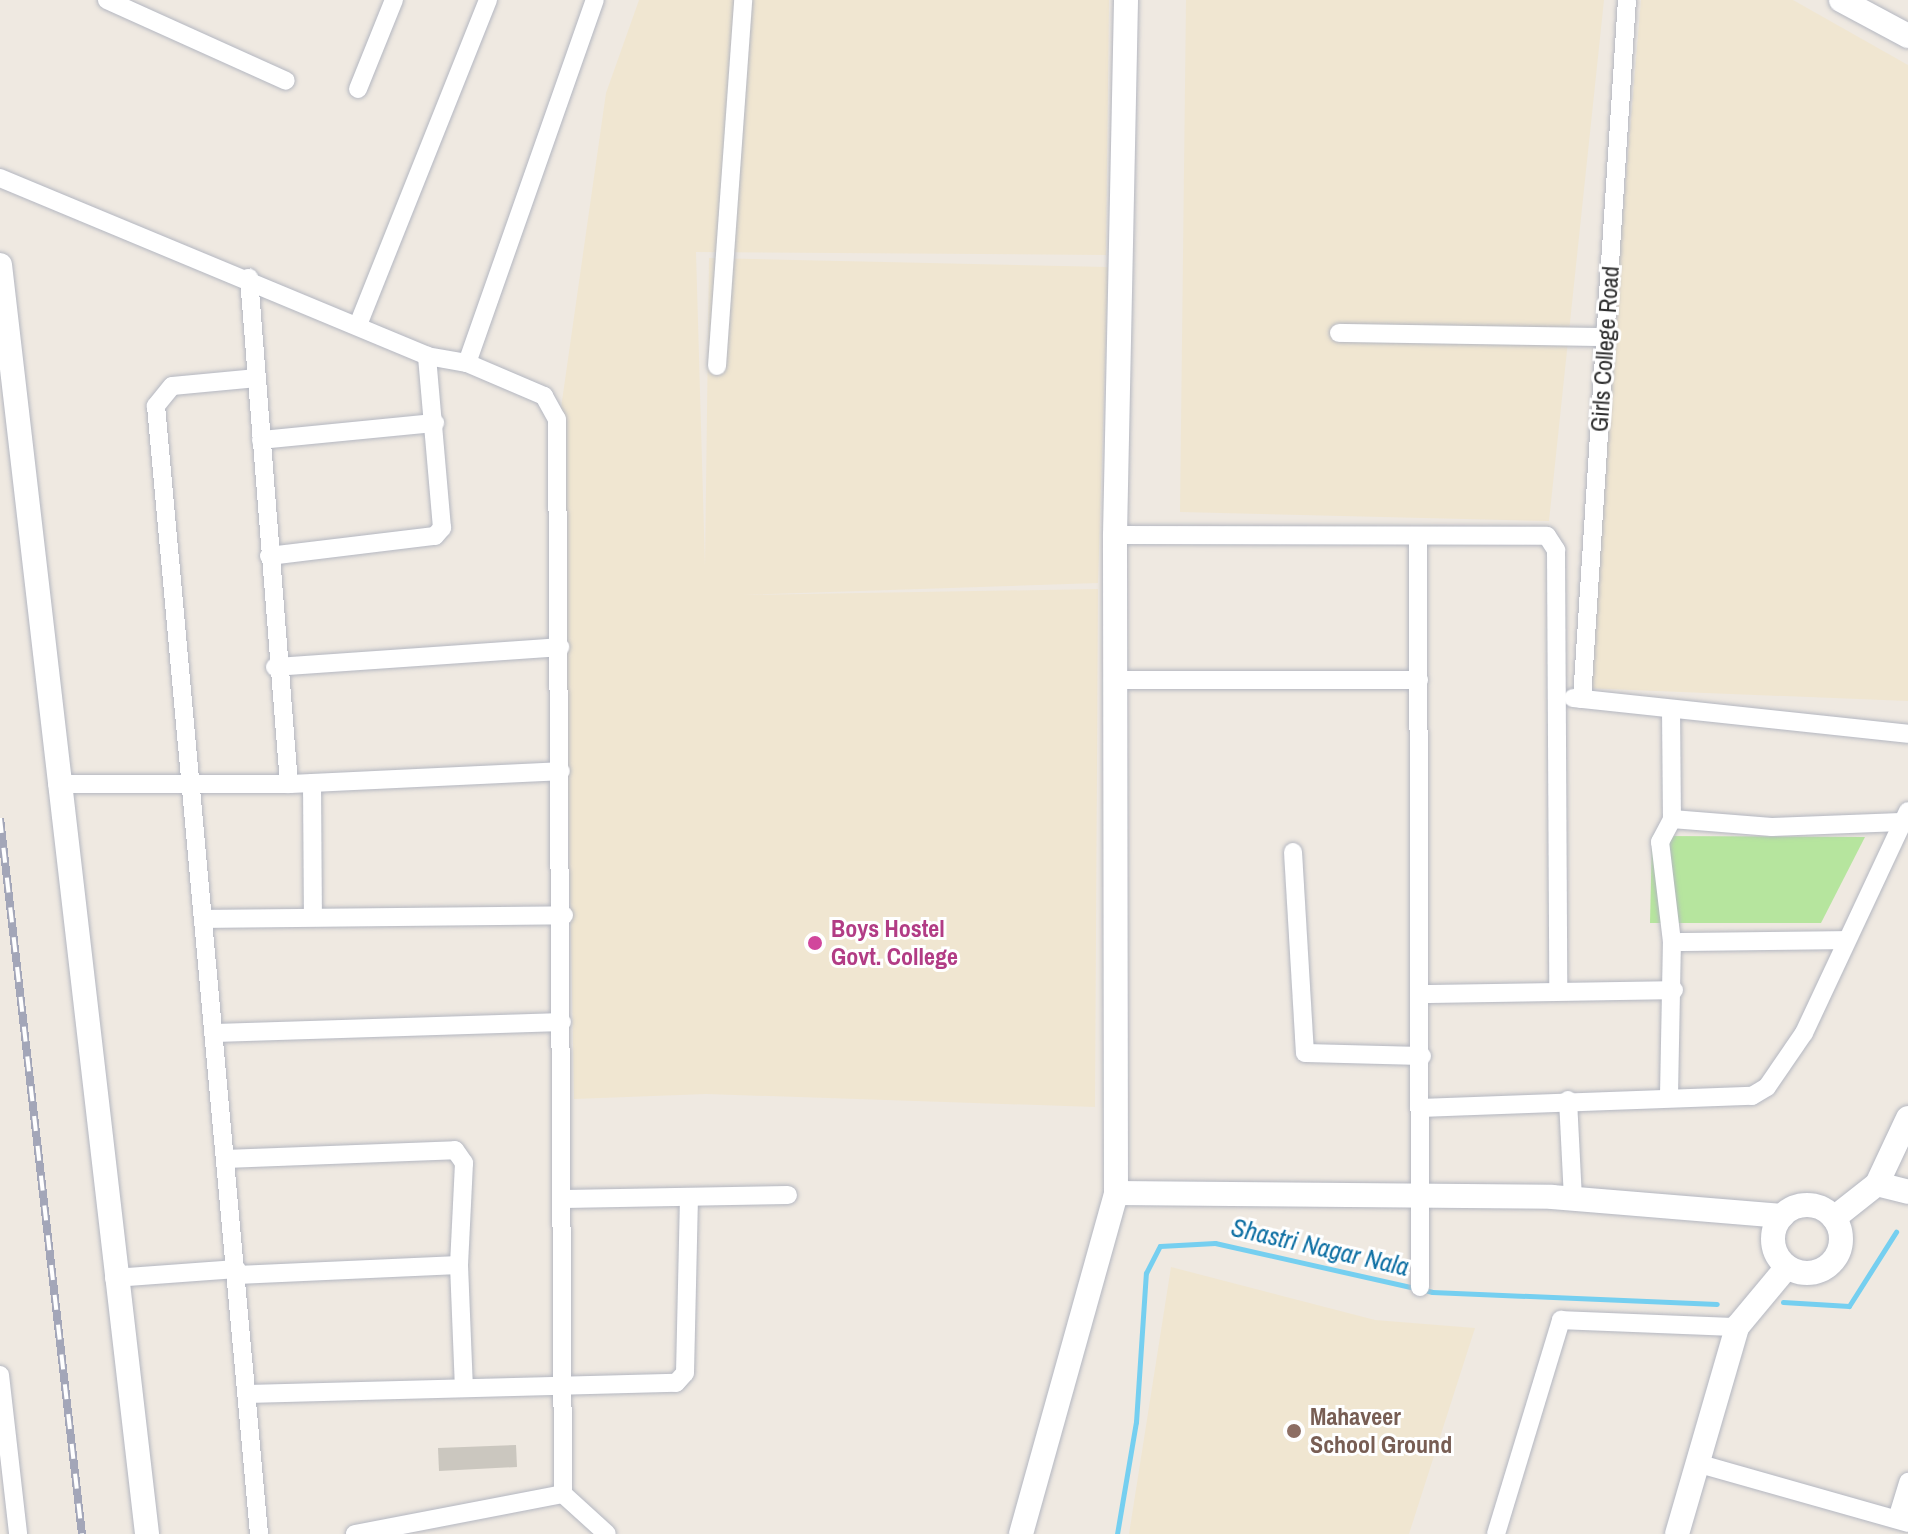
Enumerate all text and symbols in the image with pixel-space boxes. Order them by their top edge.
street label: Girls College Road [1585,265,1625,433]
place label: Boys Hostel Govt. College [831,915,958,971]
marker: Boys Hostel Govt. College [806,934,824,952]
water label: Shastri Nagar Nala [1228,1211,1412,1283]
place label: Mahaveer School Ground [1310,1403,1452,1459]
marker: Mahaveer School Ground [1285,1422,1303,1440]

